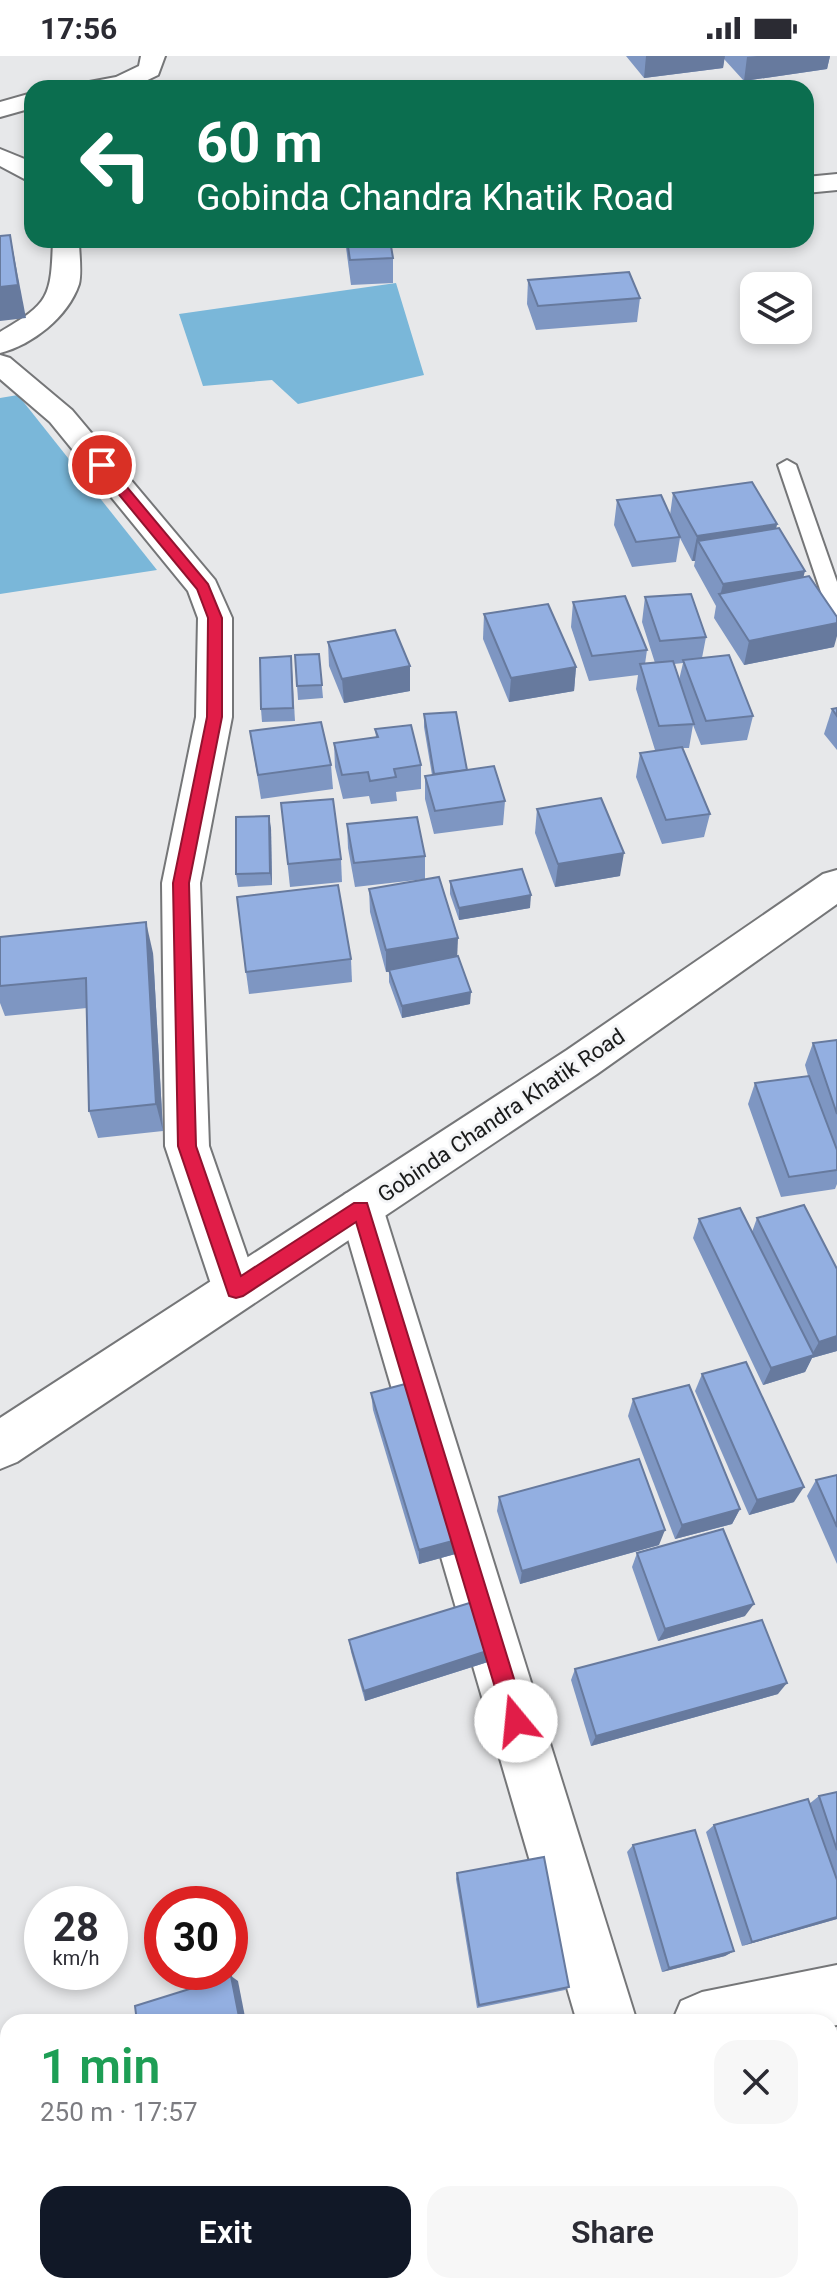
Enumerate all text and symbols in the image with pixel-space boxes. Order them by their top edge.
text: 17:56 [40,11,117,46]
text: 60 m [196,110,323,176]
icon: left [64,112,168,216]
text: Gobinda Chandra Khatik Road [196,177,674,219]
map controls [740,272,812,344]
button: layers [740,272,812,344]
pin [68,431,136,499]
icon: arrive [80,443,124,487]
street label: Gobinda Chandra Khatik Road [373,1023,629,1207]
position arrow [474,1679,558,1763]
speed limit sign: 30 [144,1886,248,1990]
text: 28 [53,1904,99,1951]
text: km/h [53,1946,99,1970]
text: 1 min [40,2038,160,2095]
button: close [714,2040,798,2124]
text: 250 m · 17:57 [40,2097,198,2127]
button: Exit [40,2186,411,2278]
button: Share [427,2186,798,2278]

